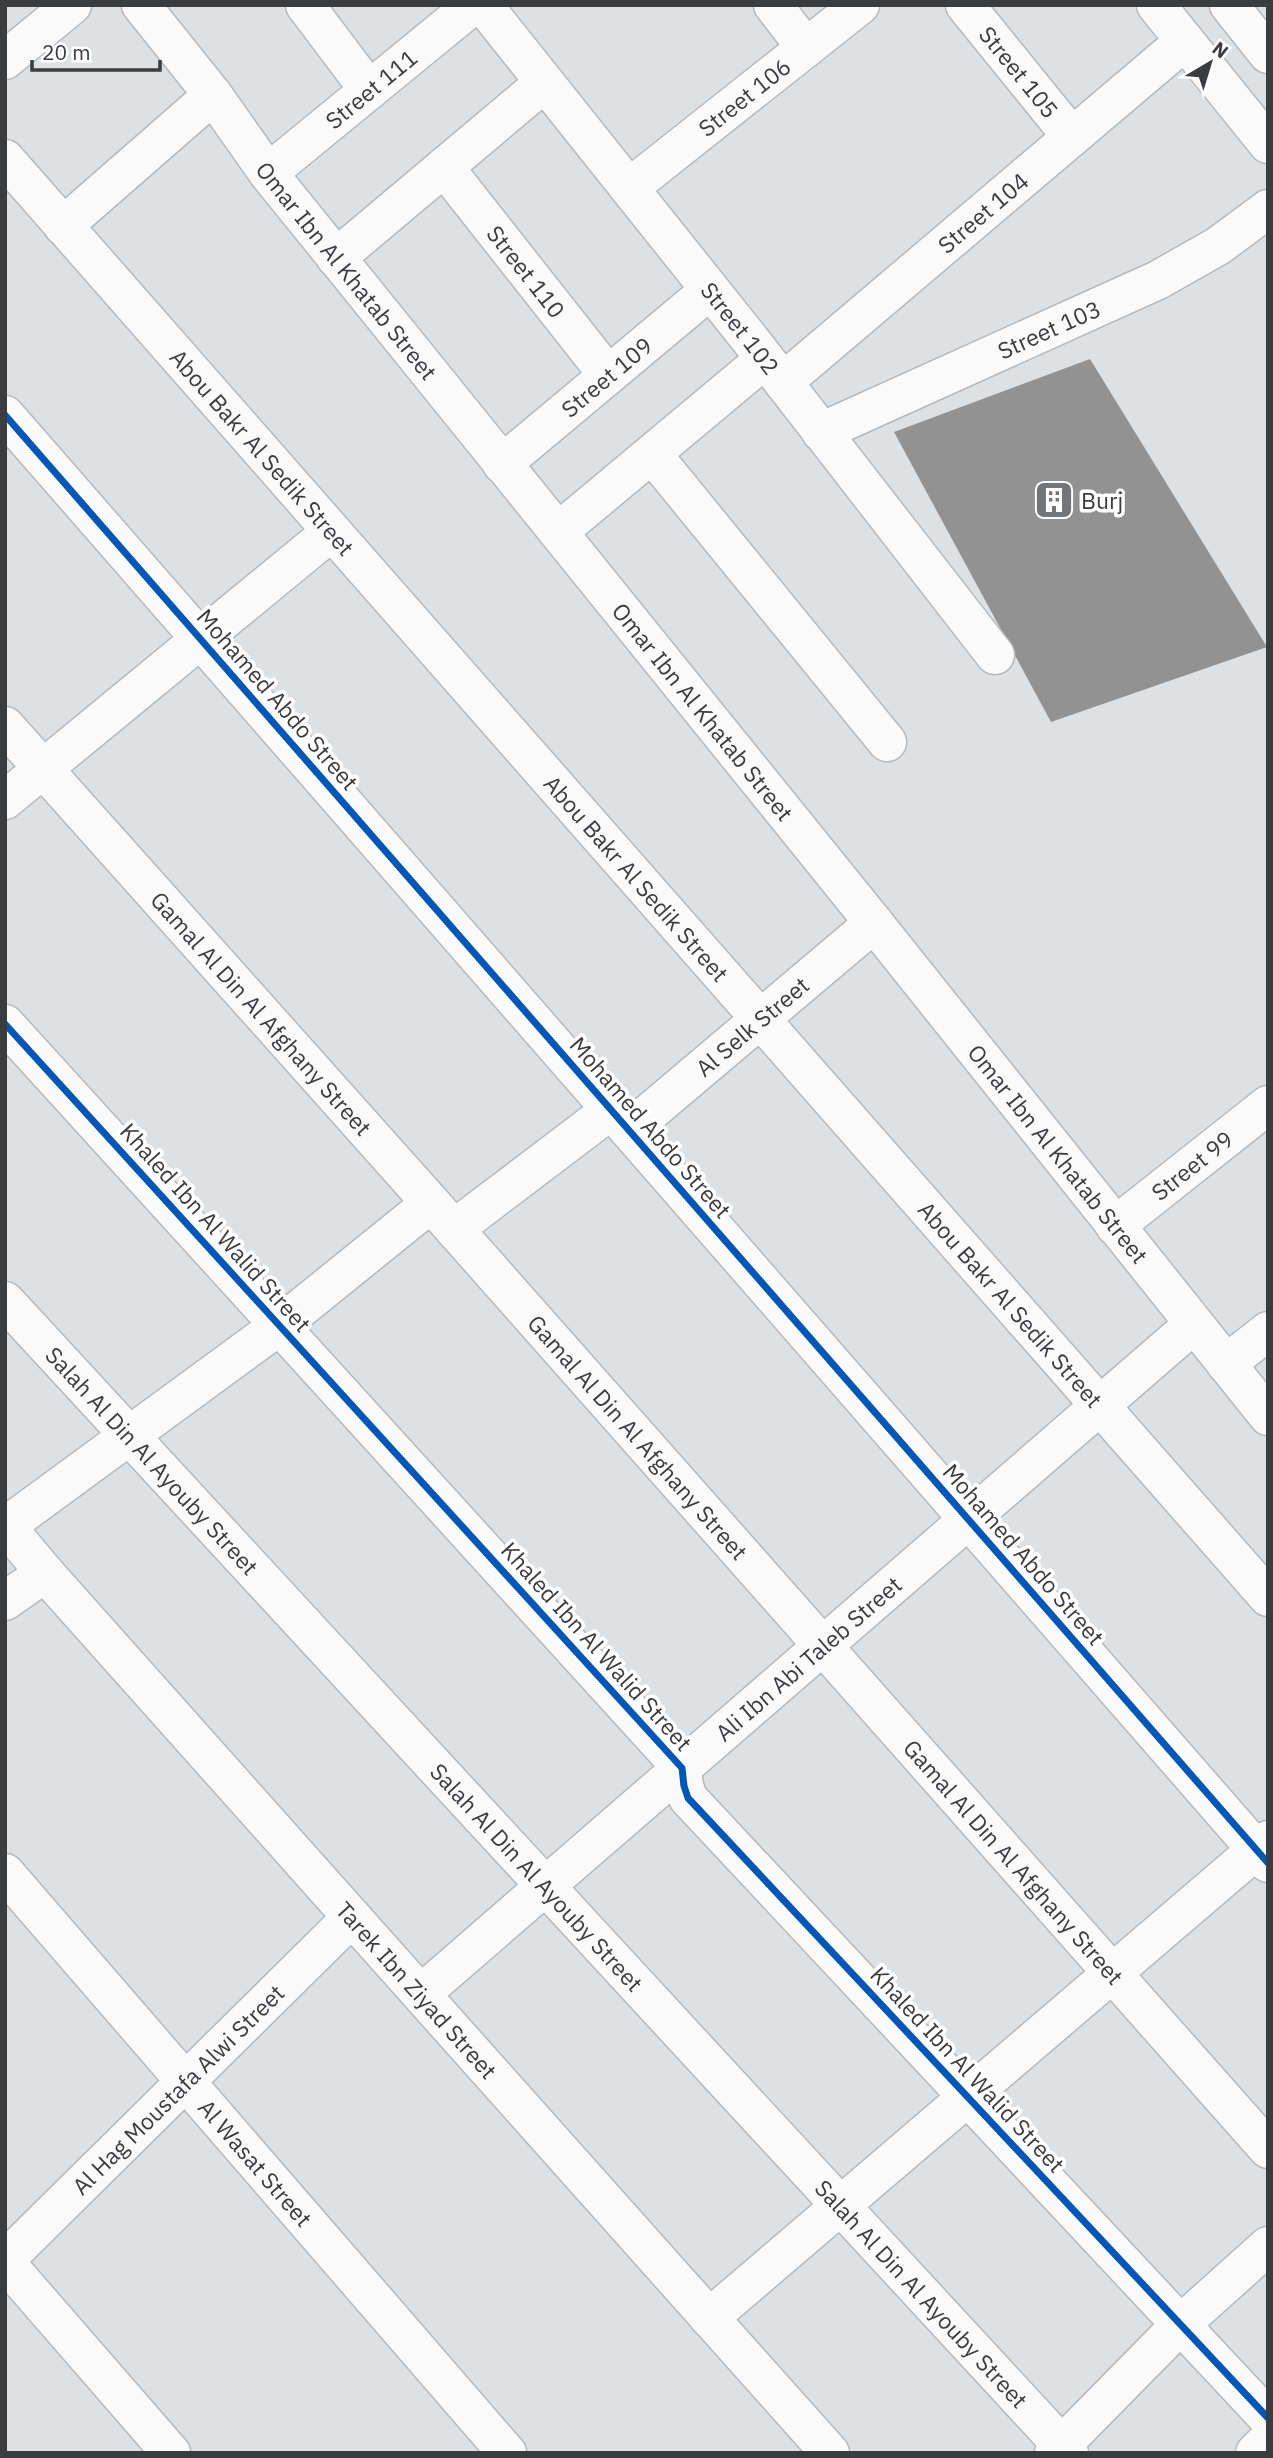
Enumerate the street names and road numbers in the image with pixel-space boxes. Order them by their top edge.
street label: Street 105 [973,20,1065,124]
street label: Street 111 [319,42,423,135]
street label: Street 106 [692,51,797,143]
street label: Omar Ibn Al Khatab Street [249,155,444,386]
street label: Street 104 [931,165,1034,260]
street label: Street 110 [481,219,572,324]
street label: Street 102 [695,275,786,380]
street label: Street 103 [993,293,1105,366]
street label: Street 109 [554,330,658,424]
street label: Abou Bakr Al Sedik Street [164,343,361,562]
street label: Omar Ibn Al Khatab Street [606,596,800,827]
street label: Mohamed Abdo Street [191,602,365,796]
street label: Abou Bakr Al Sedik Street [538,769,735,988]
street label: Gamal Al Din Al Afghany Street [144,885,378,1142]
street label: Al Selk Street [689,970,815,1083]
street label: Mohamed Abdo Street [564,1030,738,1224]
street label: Omar Ibn Al Khatab Street [961,1038,1155,1269]
street label: Khaled Ibn Al Walid Street [114,1116,318,1338]
street label: Street 99 [1145,1124,1239,1207]
street label: Abou Bakr Al Sedik Street [912,1195,1109,1414]
street label: Gamal Al Din Al Afghany Street [522,1308,755,1566]
street label: Salah Al Din Al Ayouby Street [39,1340,265,1581]
street label: Mohamed Abdo Street [937,1457,1111,1651]
street label: Khaled Ibn Al Walid Street [495,1535,699,1757]
street label: Ali Ibn Abi Taleb Street [709,1569,908,1747]
street label: Gamal Al Din Al Afghany Street [897,1733,1130,1991]
street label: Salah Al Din Al Ayouby Street [424,1756,650,1997]
street label: Tarek Ibn Ziyad Street [330,1895,504,2085]
street label: Khaled Ibn Al Walid Street [864,1960,1072,2178]
street label: Al Hag Moustafa Alwi Street [65,1978,290,2201]
street label: Al Wasat Street [192,2093,319,2233]
street label: Salah Al Din Al Ayouby Street [809,2173,1035,2414]

